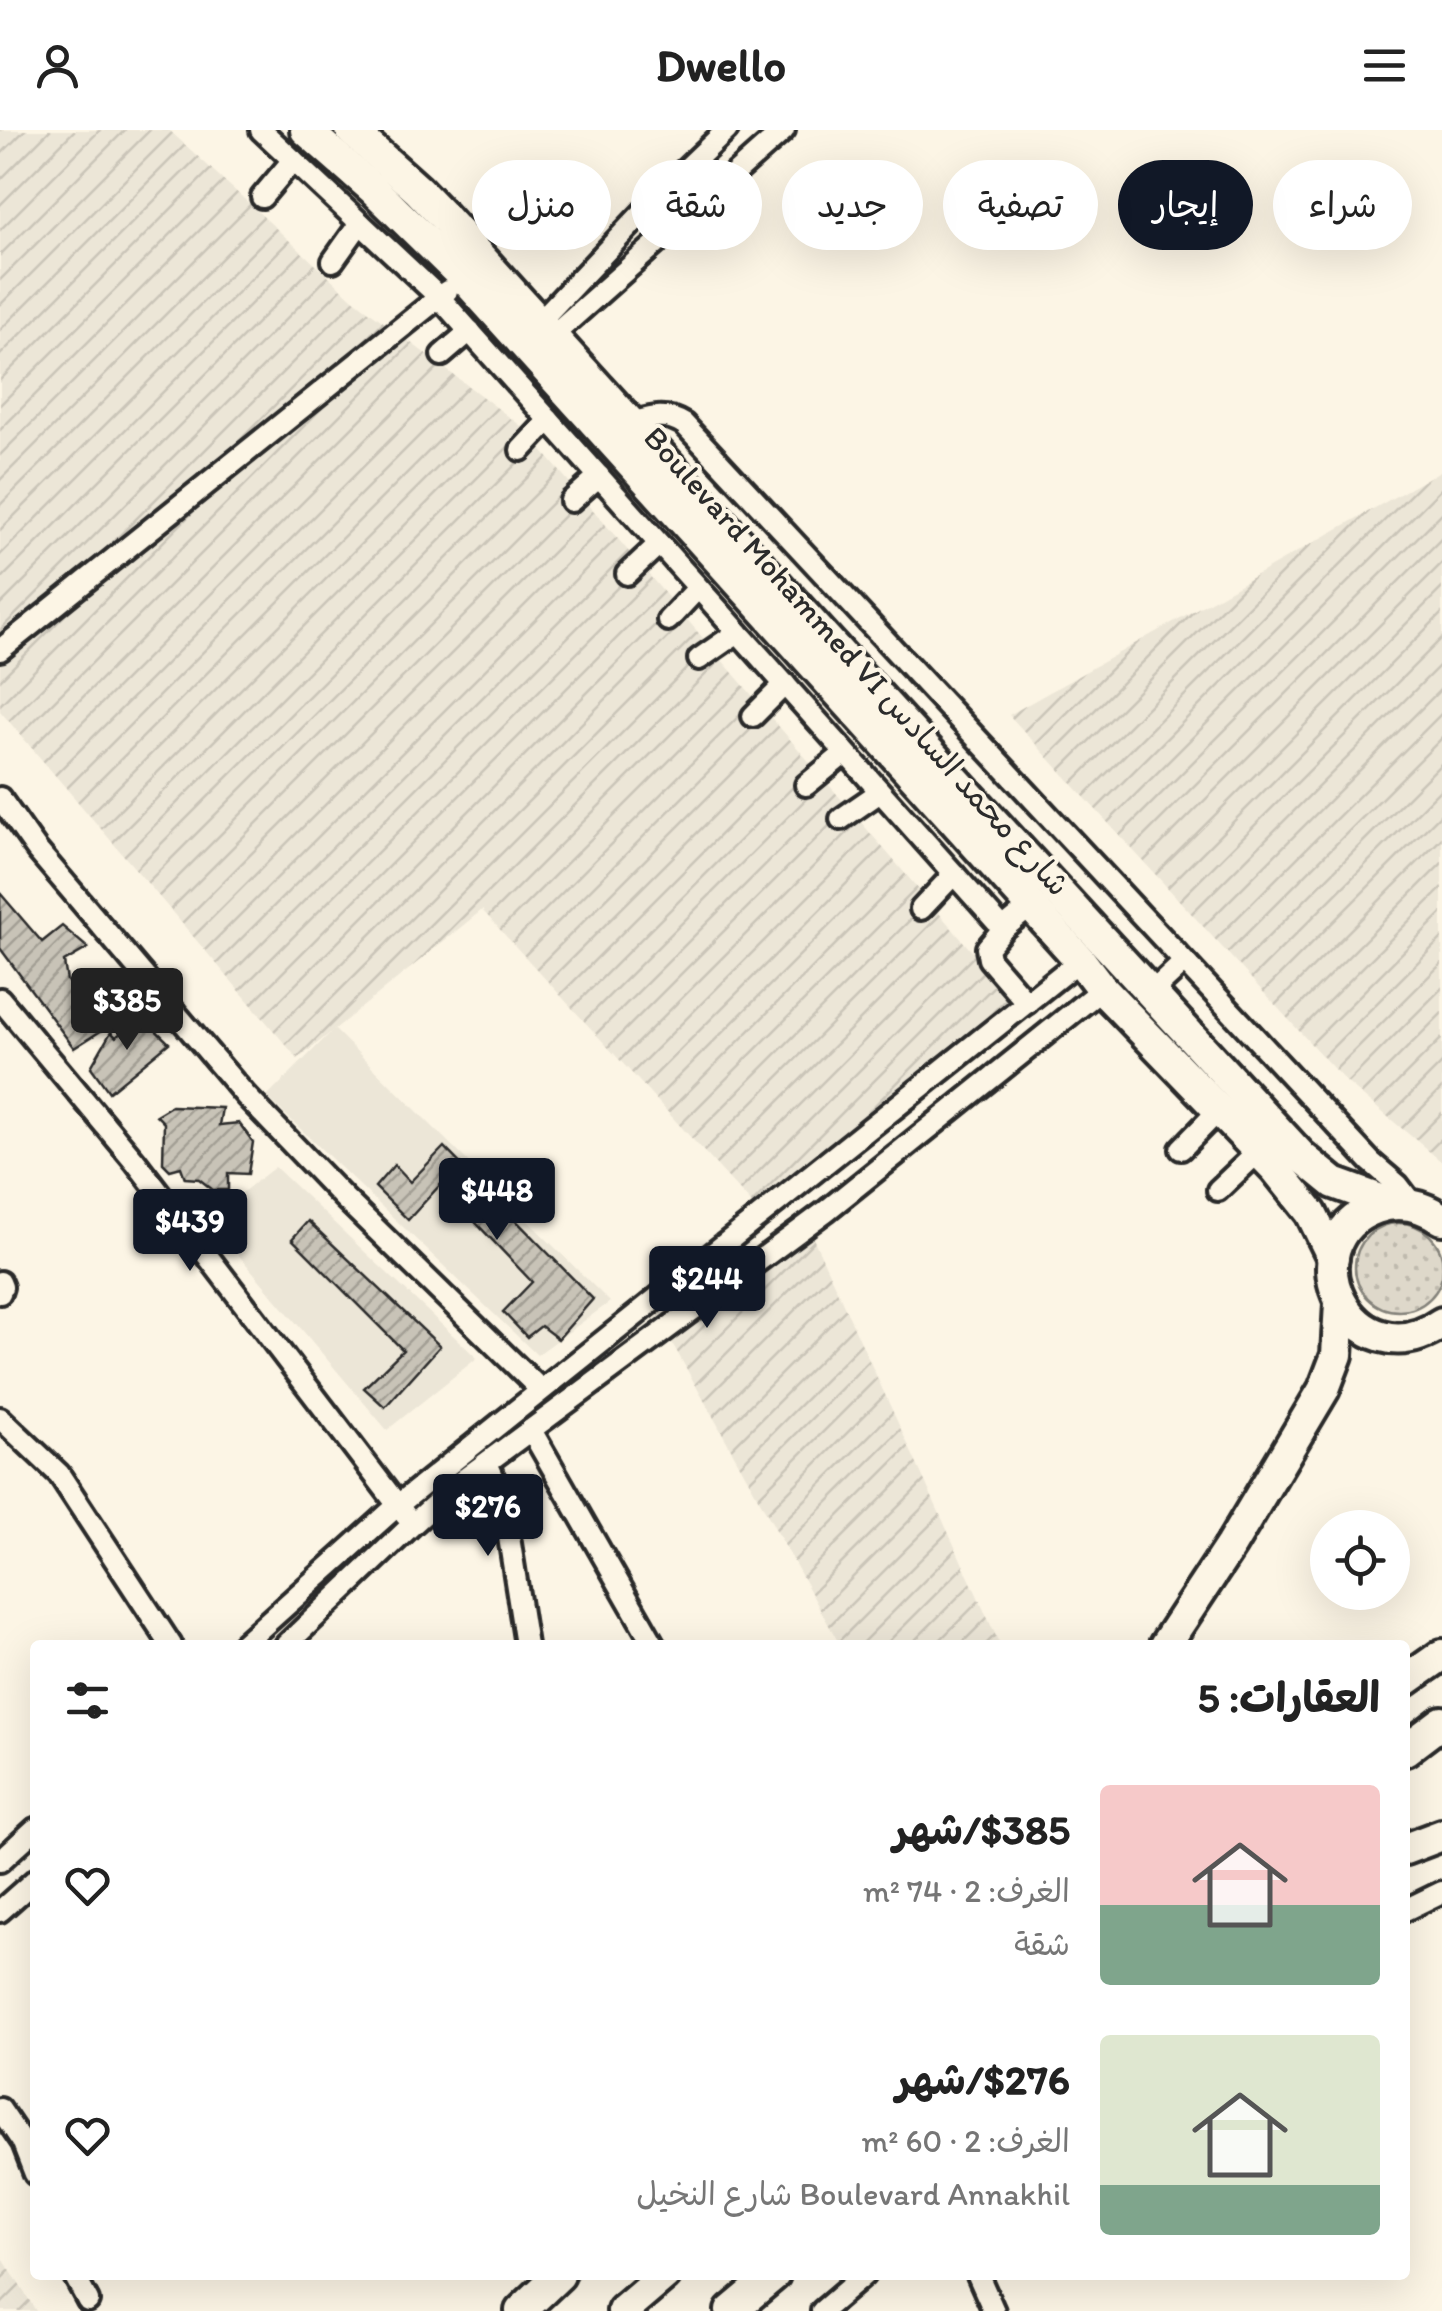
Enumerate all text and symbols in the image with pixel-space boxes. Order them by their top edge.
icon: person [30,38,85,93]
text: Dwello [656,38,786,92]
icon: menu [1357,38,1412,93]
chip: منزل [472,160,611,250]
chip: شقة [631,160,762,250]
chip: جديد [782,160,923,250]
chip: تصفية [943,160,1098,250]
chip: إيجار [1118,160,1253,250]
chip: شراء [1273,160,1412,250]
street label: Boulevard Mohammed VI شارع محمد السادس [633,419,1078,906]
pin: $385 [68,968,186,1053]
text: $385 [93,981,161,1019]
pin: $448 [438,1158,556,1243]
text: $448 [461,1171,533,1209]
pin: $439 [131,1189,249,1274]
text: $439 [155,1202,225,1240]
pin: $244 [648,1246,766,1331]
text: $244 [671,1259,743,1297]
pin: $276 [429,1474,547,1559]
text: $276 [455,1487,521,1525]
map controls [1310,1510,1410,1610]
button: locate [1310,1510,1410,1610]
text: العقارات: 5 [1197,1672,1380,1723]
icon: filters [60,1673,115,1728]
text: $385/شهر [893,1804,1070,1855]
icon: home [1180,1825,1300,1945]
icon: heart [60,1858,115,1913]
text: الغرف: 2 · 74 m² [863,1872,1070,1910]
text: شقة [1014,1925,1070,1963]
text: $276/شهر [896,2054,1070,2105]
icon: home [1180,2075,1300,2195]
icon: heart [60,2108,115,2163]
text: الغرف: 2 · 60 m² [861,2122,1070,2160]
text: Boulevard Annakhil شارع النخيل [636,2175,1070,2213]

